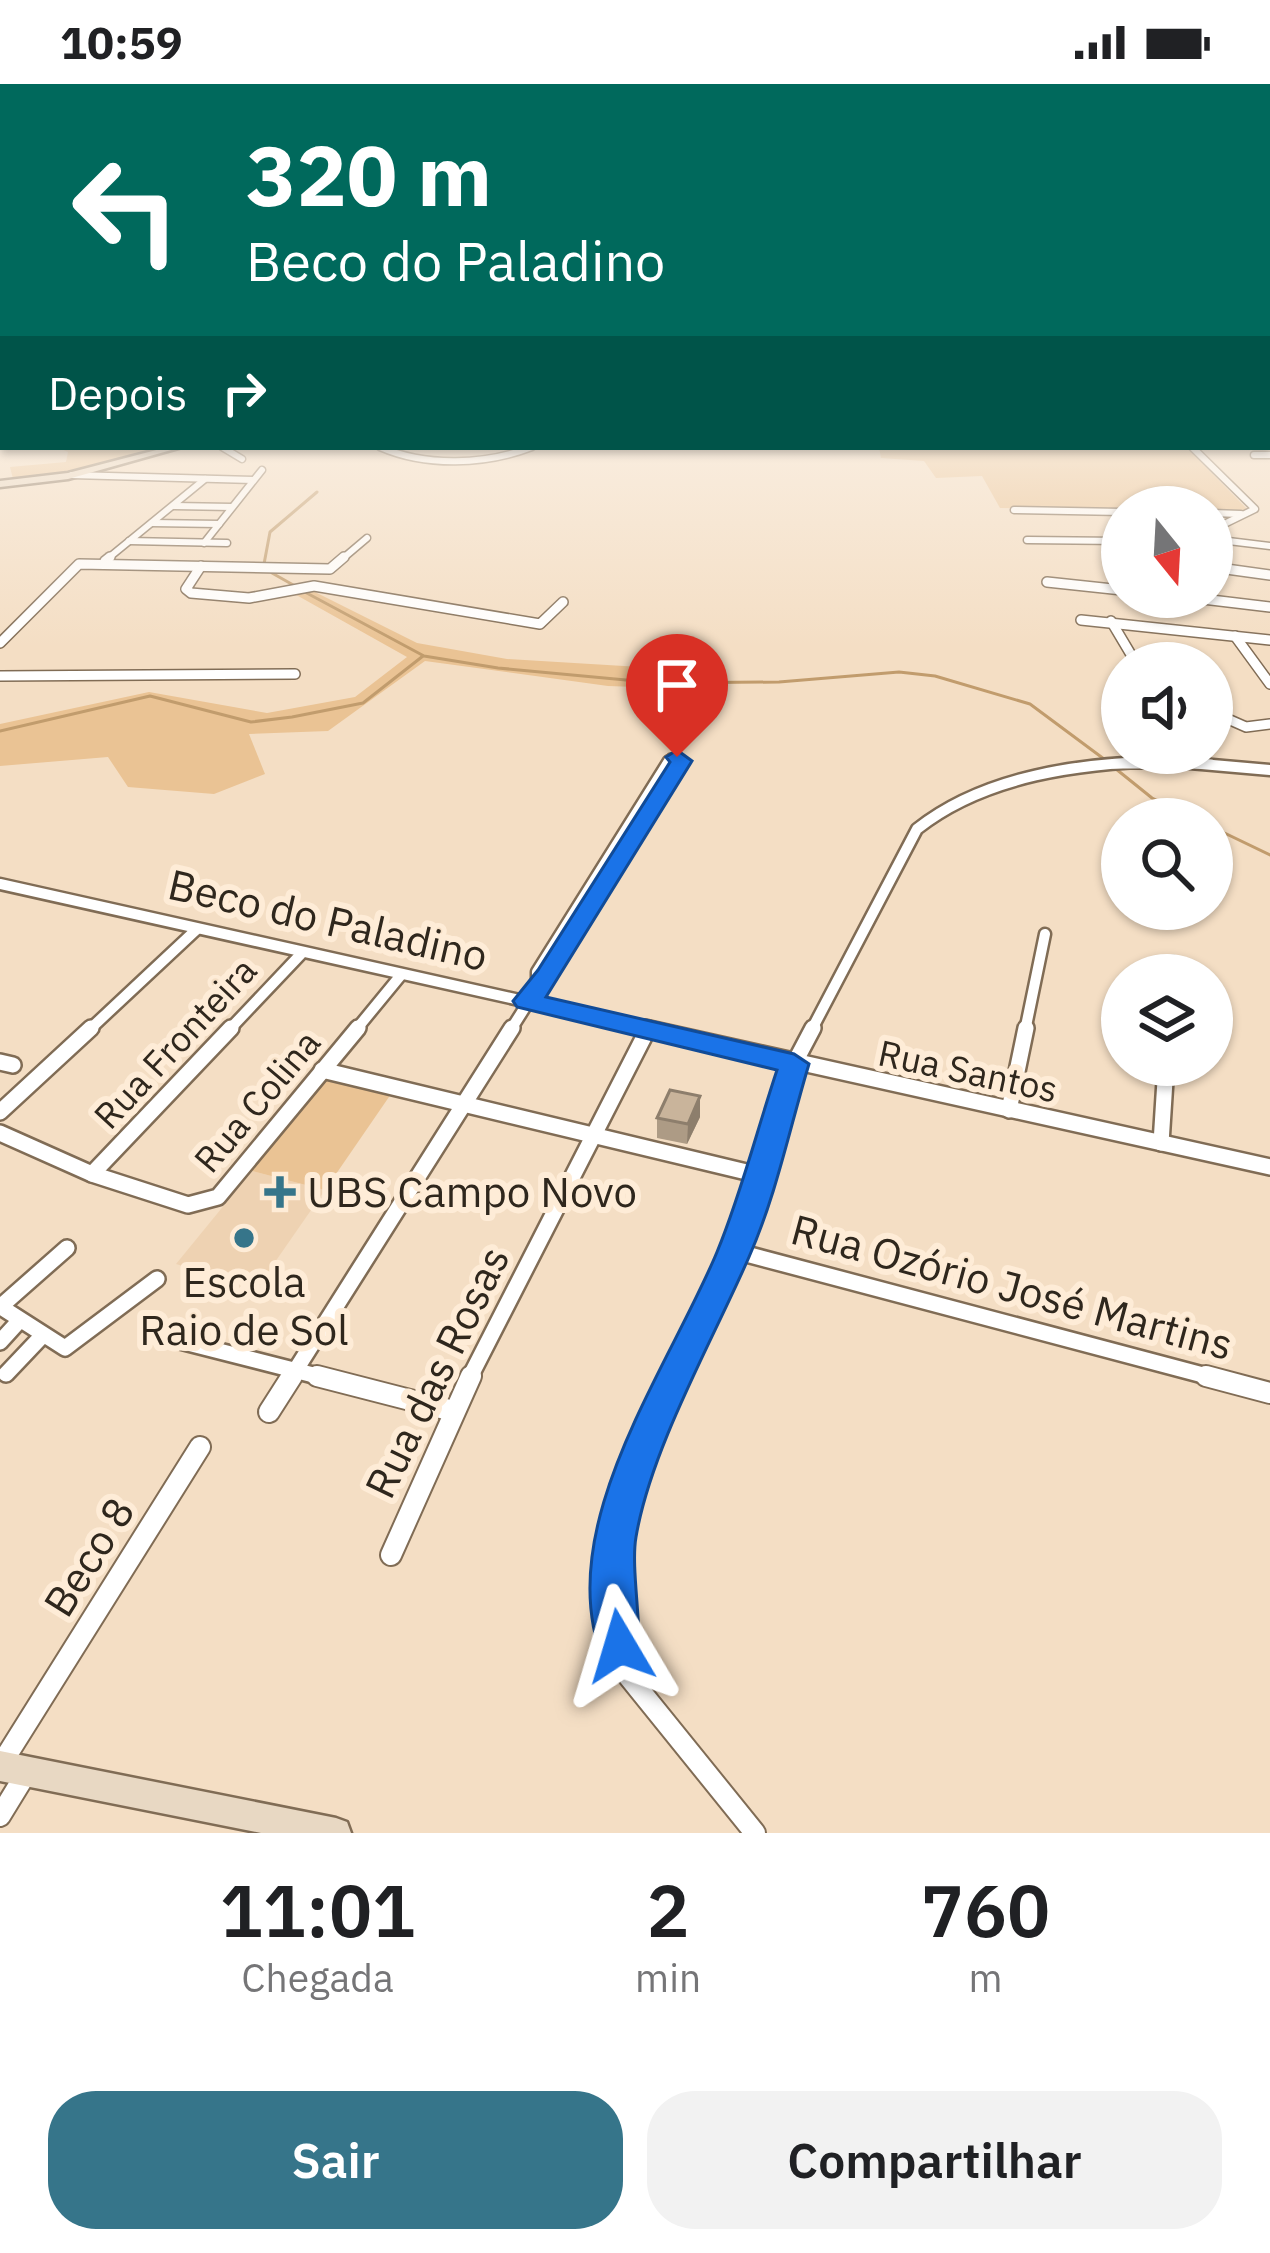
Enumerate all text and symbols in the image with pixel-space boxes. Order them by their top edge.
text: 10:59 [60,13,183,71]
text: 320 m [246,120,492,229]
icon: left [48,132,204,288]
text: Beco do Paladino [246,226,665,296]
icon: right [211,360,277,426]
text: Depois [48,364,187,422]
north arrow [1101,486,1233,618]
map controls [1101,486,1233,1086]
pin [626,634,728,757]
button: sound [1101,642,1233,774]
icon: arrive [644,652,710,718]
button: search [1101,798,1233,930]
street label: Beco do Paladino [163,856,493,983]
street label: Rua Fronteira [83,947,266,1138]
button: layers [1101,954,1233,1086]
street label: Rua Colina [183,1020,330,1182]
street label: Rua Santos [874,1029,1062,1112]
place label: UBS Campo Novo [307,1164,637,1219]
marker: UBS Campo Novo [264,1176,296,1208]
street label: Rua Ozório José Martins [785,1201,1239,1372]
marker: Escola Raio de Sol [231,1225,257,1251]
street label: Rua das Rosas [352,1237,521,1507]
place label: Escola Raio de Sol [139,1254,349,1357]
street label: Beco 8 [31,1487,146,1626]
position arrow [557,1583,683,1709]
text: 11:01 [220,1863,415,1957]
text: 2 [646,1863,690,1957]
text: 760 [921,1863,1050,1957]
text: Chegada [241,1952,394,2003]
text: min [635,1952,701,2003]
text: m [968,1952,1003,2003]
button: Sair [48,2091,623,2229]
button: Compartilhar [647,2091,1222,2229]

